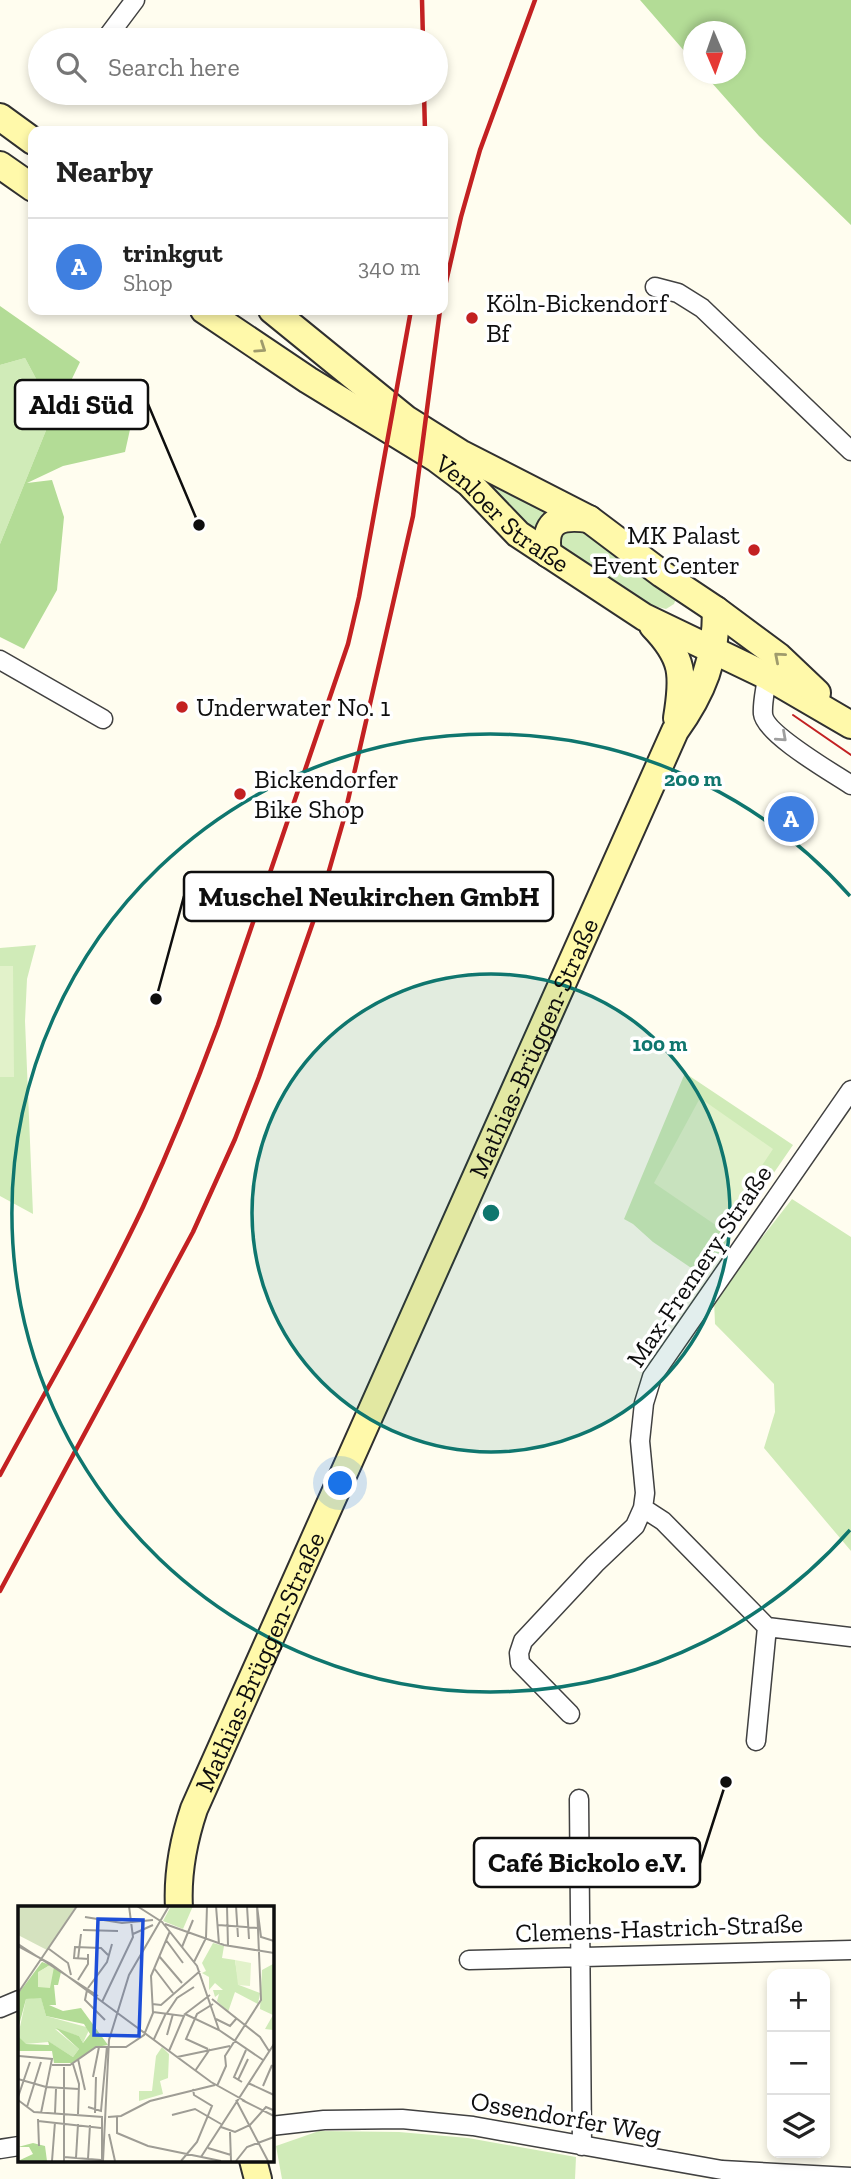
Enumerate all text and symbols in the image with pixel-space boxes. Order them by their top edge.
north arrow [683,21,746,84]
search box [28,28,448,105]
icon: search [52,48,90,86]
text: Search here [108,51,240,83]
text: Nearby [56,154,153,190]
text: trinkgut [123,237,223,269]
text: A [71,253,87,281]
text: 340 m [358,253,420,281]
text: Shop [123,269,173,297]
place label: Köln-Bickendorf Bf [486,287,669,349]
marker: Köln-Bickendorf Bf [464,310,480,326]
one-way arrow [253,340,266,352]
callout: Aldi Süd [15,380,148,429]
text: Aldi Süd [29,388,133,421]
street label: Venloer Straße [428,447,576,579]
place label: MK Palast Event Center [593,519,740,581]
marker: MK Palast Event Center [746,542,762,558]
one-way arrow [774,653,787,665]
place label: Underwater No. 1 [196,691,390,723]
marker: Underwater No. 1 [174,699,190,715]
one-way arrow [773,729,786,741]
place label: Bickendorfer Bike Shop [254,763,399,825]
text: 200 m [664,766,722,791]
marker: Bickendorfer Bike Shop [232,786,248,802]
pin: A [768,793,814,845]
callout: Muschel Neukirchen GmbH [184,872,553,921]
text: Muschel Neukirchen GmbH [198,880,540,913]
street label: Mathias-Brüggen-Straße [462,913,605,1183]
text: 100 m [633,1031,688,1056]
street label: Max-Fremery-Straße [619,1159,779,1373]
centre of rings [479,1201,503,1225]
your location [323,1466,357,1500]
street label: Mathias-Brüggen-Straße [188,1527,332,1797]
callout: Café Bickolo e.V. [474,1838,700,1887]
text: Café Bickolo e.V. [488,1846,686,1879]
inset map [18,1906,273,2162]
street label: Clemens-Hastrich-Straße [515,1907,803,1949]
map controls [767,1969,830,2158]
button: + [767,1969,830,2032]
button: − [767,2032,830,2095]
street label: Ossendorfer Weg [468,2085,664,2149]
button: layers [767,2095,830,2158]

